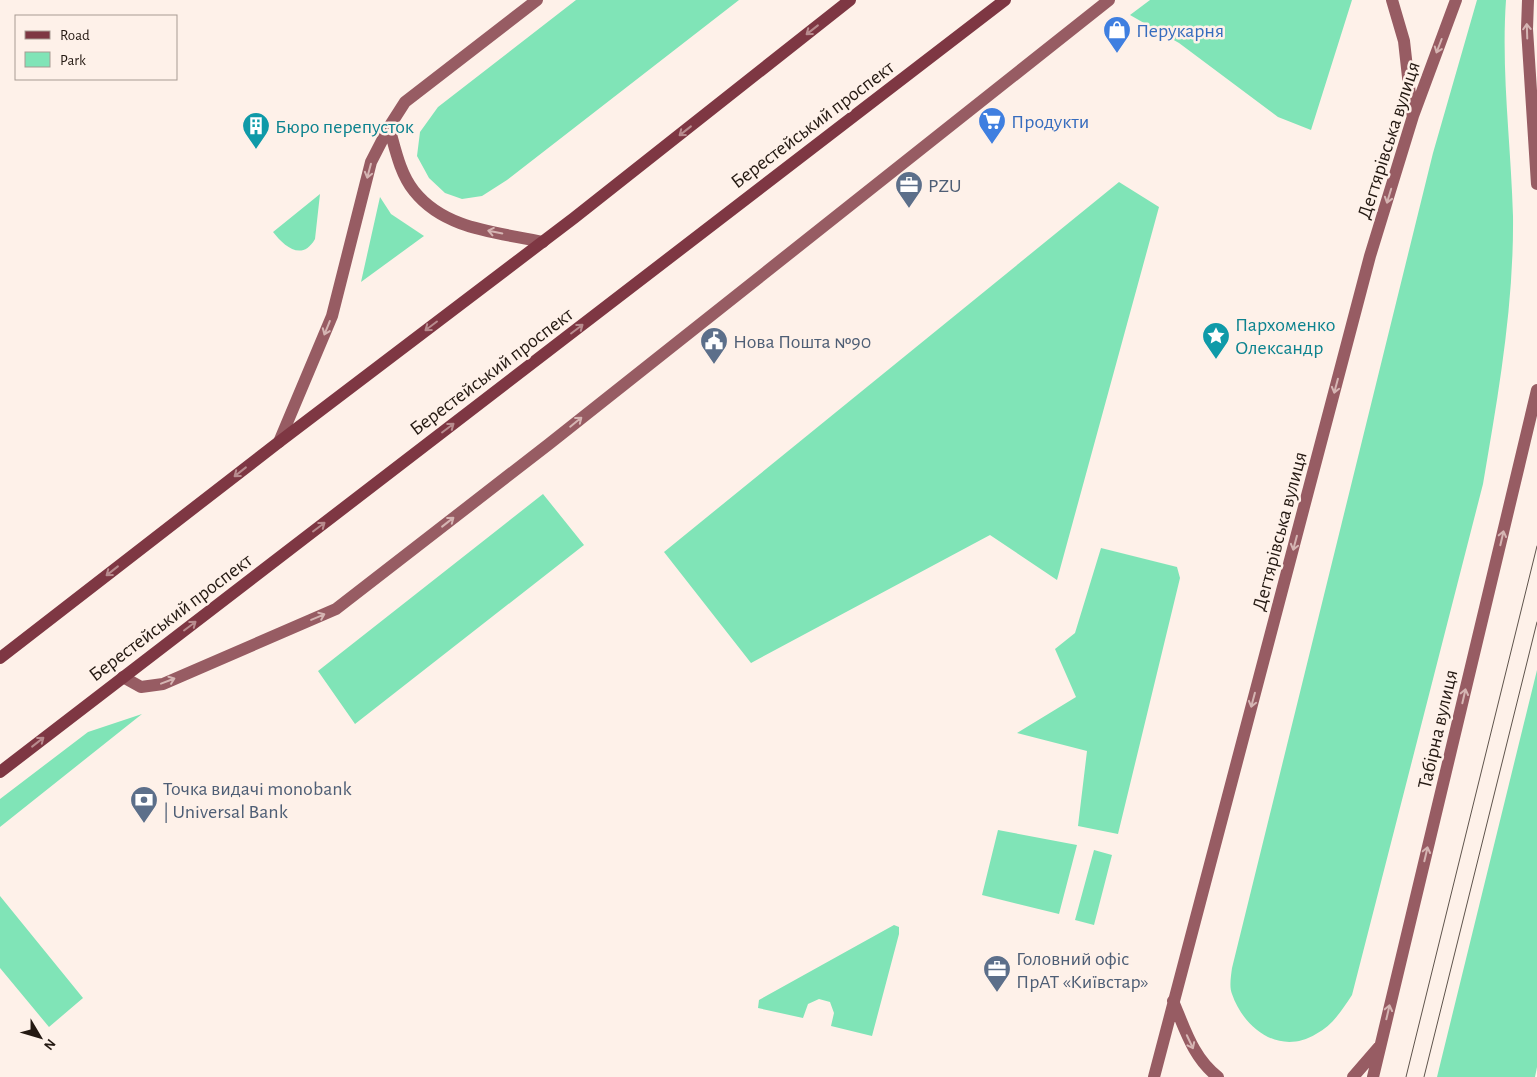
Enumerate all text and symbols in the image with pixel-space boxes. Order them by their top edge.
legend [15,15,178,80]
shop icon: Перукарня [1102,15,1132,54]
place label: Перукарня [1136,21,1224,41]
one-way arrow [1522,23,1532,39]
one-way arrow [806,25,819,36]
text: Road [60,28,90,43]
one-way arrow [1434,37,1443,53]
text: Park [60,53,86,68]
street label: Берестейський проспект [727,57,899,193]
street label: Дегтярівська вулиця [1354,59,1424,221]
supermarket icon: Продукти [977,106,1007,145]
building icon: Бюро перепусток [241,111,271,150]
place label: Продукти [1011,112,1089,132]
place label: Бюро перепусток [275,117,414,137]
one-way arrow [678,125,691,136]
one-way arrow [364,163,373,179]
office icon: PZU [894,170,924,209]
place label: PZU [928,176,961,196]
one-way arrow [1383,187,1393,203]
one-way arrow [488,227,504,236]
street label: Берестейський проспект [406,304,578,440]
place label: Пархоменко Олександр [1235,315,1335,358]
one-way arrow [322,320,332,335]
one-way arrow [424,321,438,331]
place icon: Пархоменко Олександр [1201,321,1231,360]
one-way arrow [570,324,584,334]
public building icon: Нова Пошта №90 [699,326,729,365]
place label: Нова Пошта №90 [733,332,871,352]
one-way arrow [1331,378,1340,394]
one-way arrow [570,416,583,427]
one-way arrow [441,423,455,433]
street label: Дегтярівська вулиця [1249,449,1311,613]
one-way arrow [234,466,247,477]
one-way arrow [442,516,455,527]
one-way arrow [312,521,325,532]
one-way arrow [1498,531,1507,547]
one-way arrow [1289,535,1299,551]
street label: Берестейський проспект [85,550,257,686]
one-way arrow [106,566,119,577]
one-way arrow [310,612,325,622]
one-way arrow [183,620,196,631]
street label: Табірна вулиця [1415,668,1461,791]
one-way arrow [161,676,176,685]
one-way arrow [1460,689,1469,705]
one-way arrow [1248,692,1258,708]
one-way arrow [32,736,45,747]
place label: Точка видачі monobank | Universal Bank [163,779,352,823]
bank icon: Точка видачі monobank | Universal Bank [129,785,159,824]
one-way arrow [1422,847,1431,863]
place label: Головний офіс ПрАТ «Київстар» [1016,949,1149,992]
office icon: Головний офіс ПрАТ «Київстар» [982,954,1012,993]
one-way arrow [1384,1005,1393,1021]
north arrow [15,1012,65,1062]
one-way arrow [1186,1034,1196,1049]
text: N [41,1036,58,1053]

